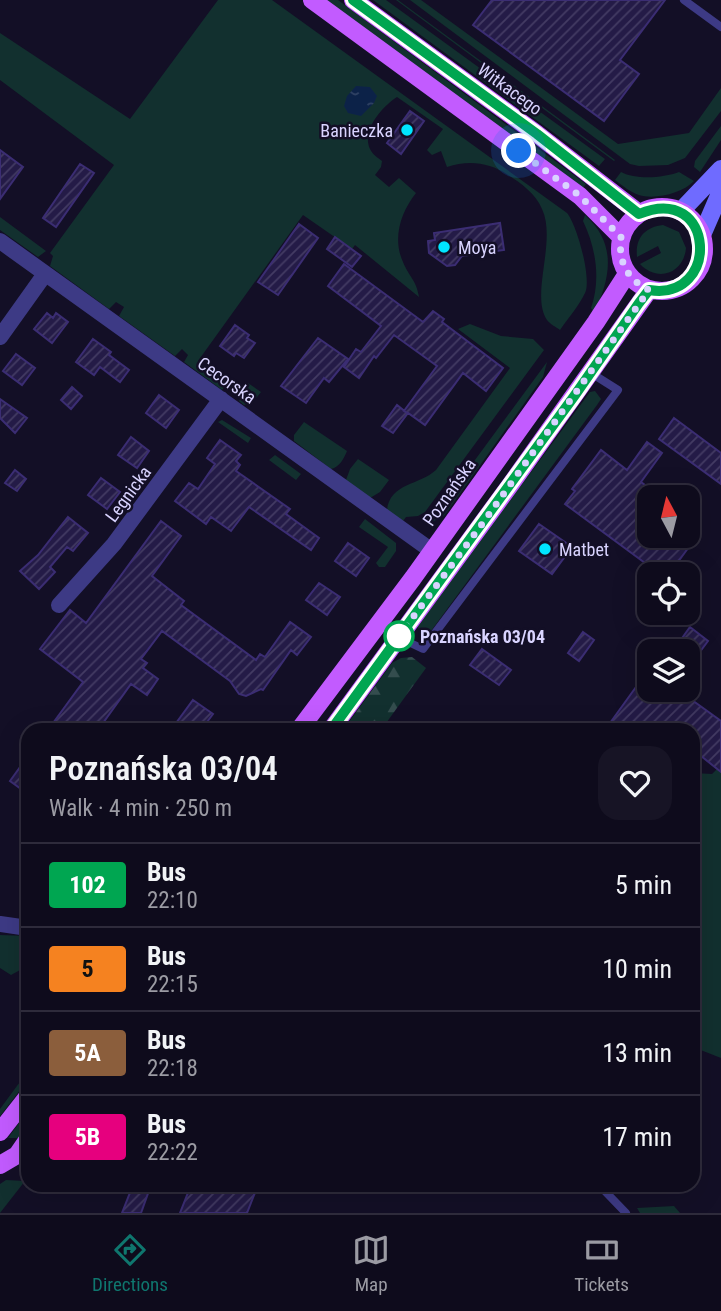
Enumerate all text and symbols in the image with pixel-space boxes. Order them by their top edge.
street label: Witkacego [474,59,546,119]
place label: Banieczka [320,120,393,141]
marker: Banieczka [399,122,415,138]
your location [501,133,536,168]
place label: Moya [458,237,497,258]
marker: Moya [436,239,452,255]
street label: Cecorska [194,352,260,408]
street label: Poznańska [418,454,480,530]
street label: Legnicka [101,462,155,526]
north arrow [637,485,700,548]
map controls [637,485,700,702]
place label: Matbet [559,539,609,560]
marker: Matbet [537,541,553,557]
button: locate [637,562,700,625]
marker: Poznańska 03/04 [384,621,414,651]
place label: Poznańska 03/04 [420,626,545,647]
button: layers [637,639,700,702]
button: heart [598,746,672,820]
text: Poznańska 03/04 [49,749,278,788]
text: Walk · 4 min · 250 m [49,795,232,822]
text: Bus [147,857,186,887]
text: 5 min [615,870,672,900]
text: 102 [69,871,106,899]
text: 22:10 [147,887,198,914]
text: Bus [147,941,186,971]
text: 10 min [602,954,672,984]
text: 5 [81,955,94,983]
text: 22:15 [147,971,198,998]
text: Bus [147,1025,186,1055]
text: 13 min [602,1038,672,1068]
text: 5A [74,1039,101,1067]
text: 22:18 [147,1055,198,1082]
text: Bus [147,1109,186,1139]
text: 17 min [602,1122,672,1152]
text: 5B [75,1123,100,1151]
text: 22:22 [147,1139,198,1166]
tab: Directions [92,1231,168,1296]
tab: Map [352,1231,390,1296]
tab: Tickets [574,1231,629,1296]

